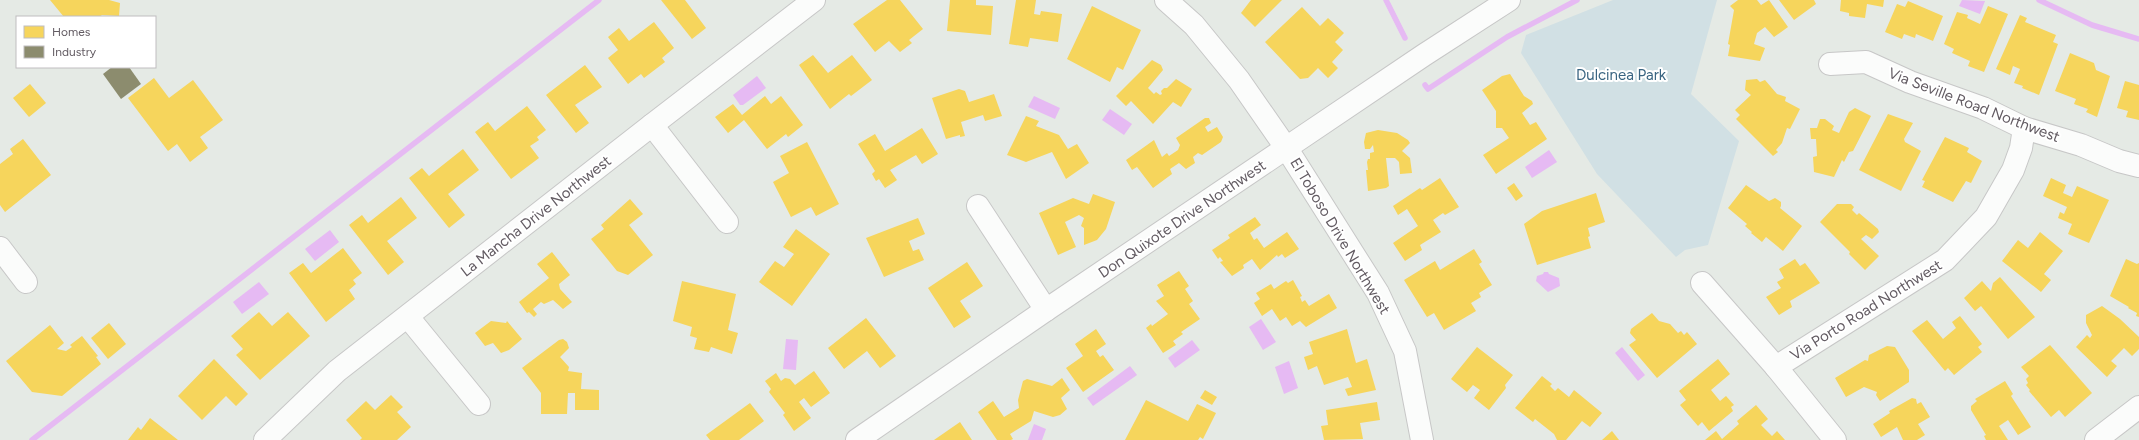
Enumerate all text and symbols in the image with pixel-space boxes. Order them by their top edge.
legend [16,16,156,68]
text: Homes [52,25,91,39]
text: Industry [52,45,97,59]
street label: Via Seville Road Northwest [1886,64,2063,146]
park label: Dulcinea Park [1576,66,1667,84]
street label: La Mancha Drive Northwest [457,151,615,280]
street label: El Toboso Drive Northwest [1286,155,1394,318]
street label: Don Quixote Drive Northwest [1095,156,1269,282]
street label: Via Porto Road Northwest [1787,256,1945,364]

